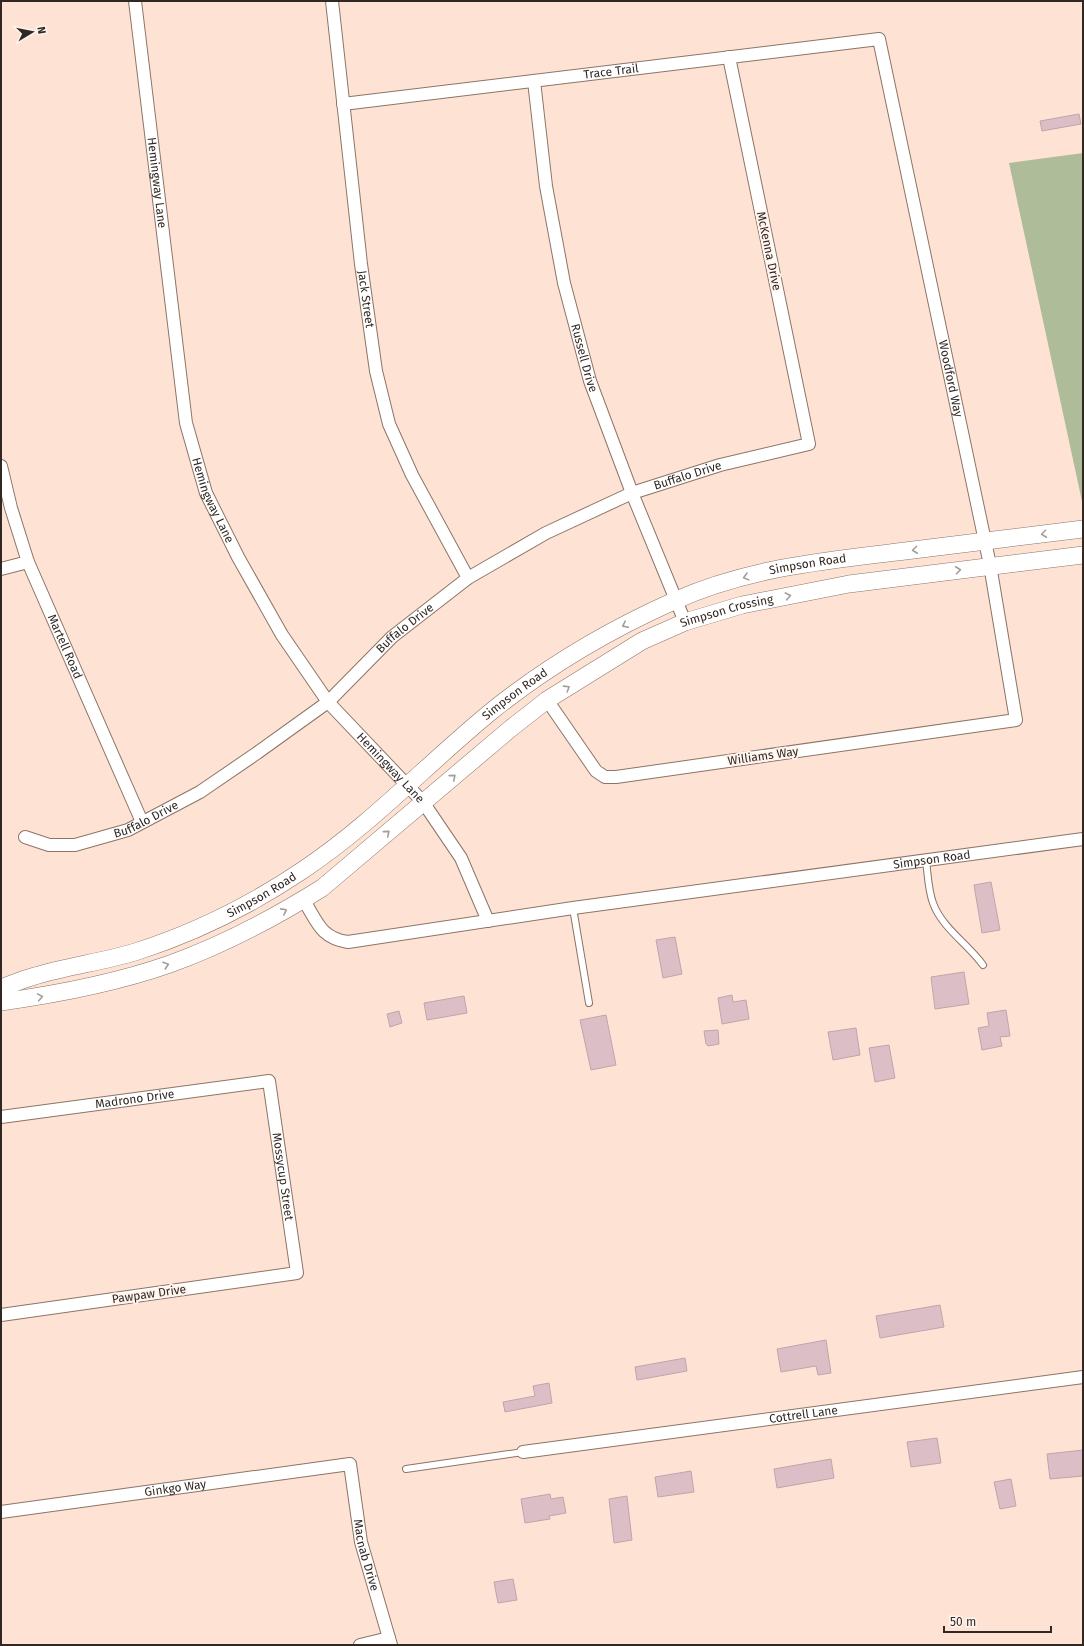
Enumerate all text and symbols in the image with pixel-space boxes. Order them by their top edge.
north arrow [12,12,52,52]
text: N [34,26,48,35]
street label: Trace Trail [583,61,640,82]
street label: Hemingway Lane [145,136,169,229]
street label: McKenna Drive [754,210,784,292]
street label: Jack Street [355,269,377,329]
street label: Russell Drive [568,322,601,394]
street label: Woodford Way [936,339,966,418]
street label: Hemingway Lane [189,456,237,545]
street label: Buffalo Drive [652,458,723,493]
one-way arrow [1041,529,1047,538]
one-way arrow [912,545,918,554]
street label: Simpson Road [768,551,847,578]
one-way arrow [955,566,961,575]
one-way arrow [742,572,749,581]
street label: Simpson Crossing [678,592,775,630]
one-way arrow [785,592,791,601]
street label: Buffalo Drive [373,600,436,656]
street label: Martell Road [45,612,85,681]
one-way arrow [622,620,629,628]
street label: Simpson Road [479,665,550,723]
one-way arrow [563,686,570,693]
street label: Hemingway Lane [354,730,427,806]
street label: Williams Way [727,744,799,768]
one-way arrow [449,774,456,781]
street label: Buffalo Drive [112,798,181,841]
one-way arrow [382,830,390,837]
street label: Simpson Road [892,847,971,872]
street label: Simpson Road [224,869,299,920]
one-way arrow [279,908,287,916]
one-way arrow [162,961,169,970]
one-way arrow [37,993,43,1001]
street label: Madrono Drive [94,1087,175,1111]
street label: Mossycup Street [270,1132,296,1222]
street label: Pawpaw Drive [111,1282,187,1306]
street label: Cottrell Lane [768,1403,839,1426]
street label: Ginkgo Way [144,1477,207,1499]
street label: Macnab Drive [351,1518,382,1593]
scale bar [944,1608,1051,1634]
text: 50 m [950,1615,976,1629]

